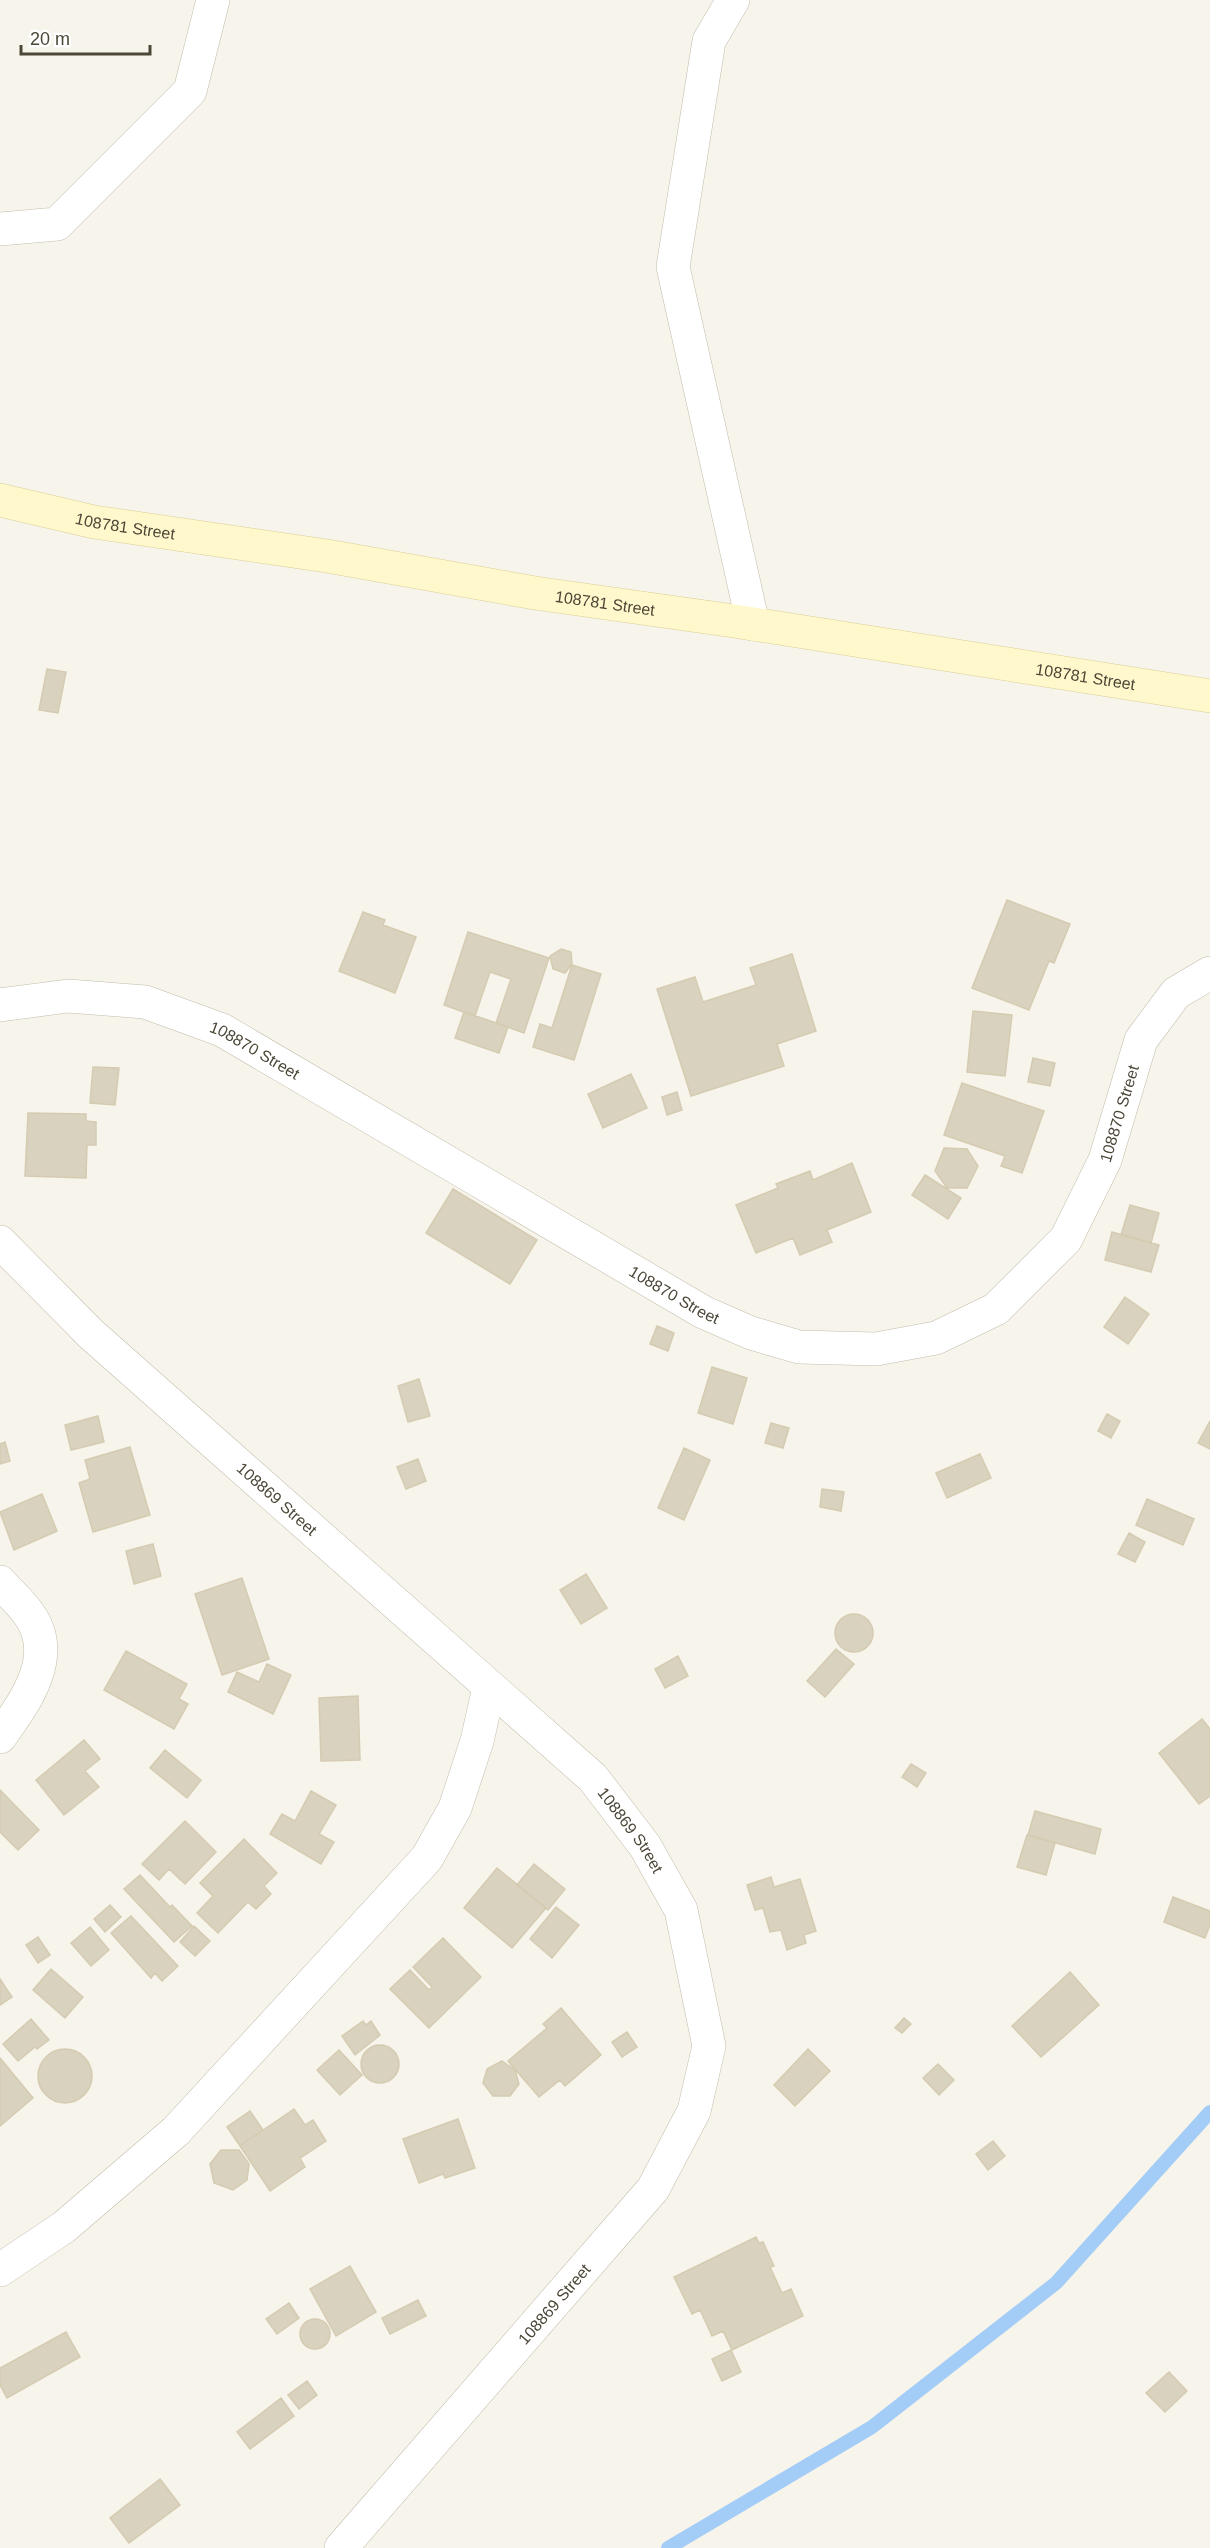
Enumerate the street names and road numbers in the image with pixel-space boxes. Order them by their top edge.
street label: 108781 Street [74,510,177,543]
street label: 108781 Street [554,588,657,619]
street label: 108781 Street [1034,661,1137,693]
street label: 108870 Street [208,1018,303,1083]
street label: 108870 Street [1097,1063,1142,1164]
street label: 108870 Street [626,1263,722,1327]
street label: 108869 Street [234,1459,321,1539]
street label: 108869 Street [594,1784,667,1876]
street label: 108869 Street [515,2260,594,2348]

